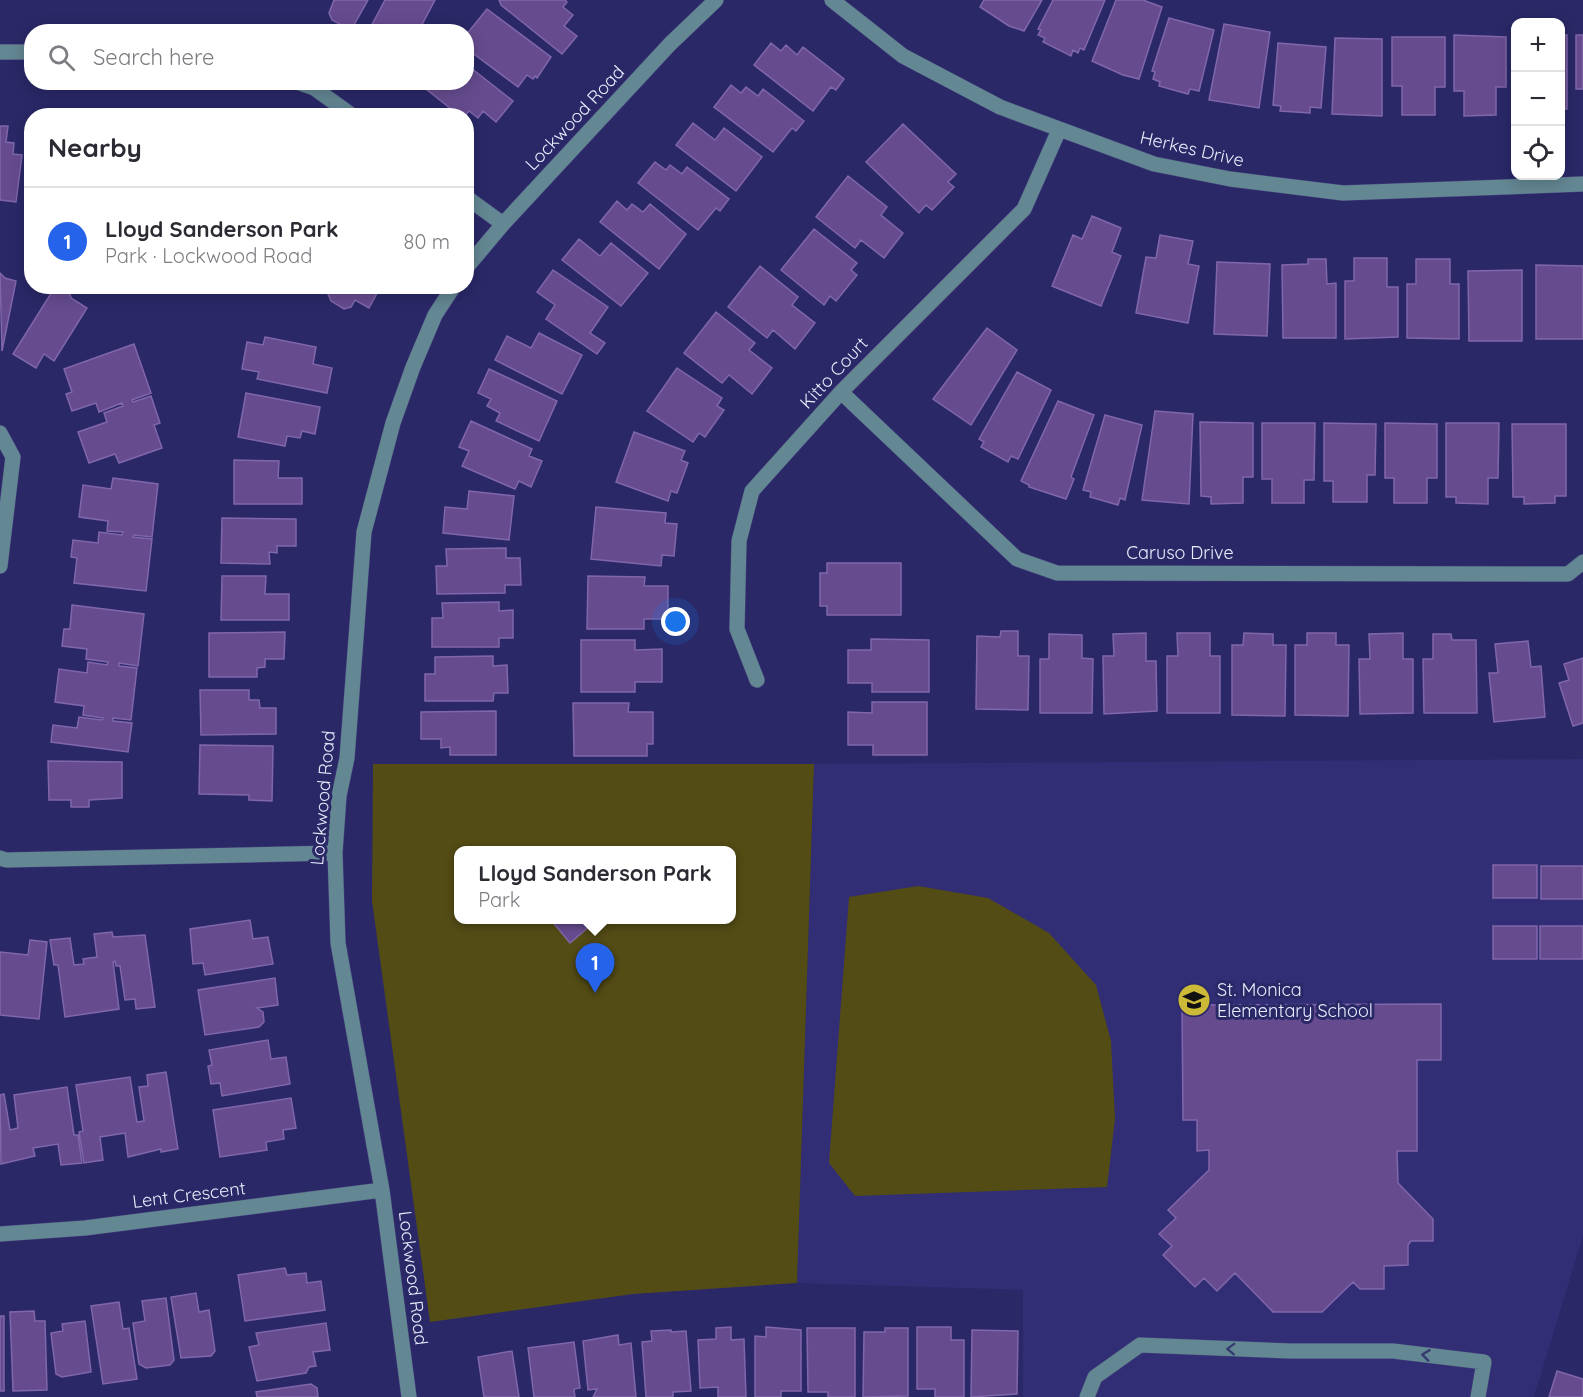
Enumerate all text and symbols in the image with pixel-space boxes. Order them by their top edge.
map controls [1511,18,1565,180]
button: + [1511,18,1565,72]
search box [24,24,474,90]
icon: search [45,41,78,74]
text: Search here [93,43,214,71]
street label: Lockwood Road [520,60,629,175]
button: − [1511,72,1565,126]
street label: Herkes Drive [1138,125,1246,172]
button: locate [1511,126,1565,180]
text: Nearby [48,131,142,164]
text: Lloyd Sanderson Park [105,215,339,243]
text: 1 [64,229,71,254]
text: 80 m [404,229,450,254]
text: Park · Lockwood Road [105,243,312,268]
street label: Kitto Court [795,332,873,413]
street label: Caruso Drive [1126,541,1234,564]
your location [661,607,690,636]
street label: Lockwood Road [305,730,340,866]
popup [454,846,736,924]
text: Lloyd Sanderson Park [478,859,712,887]
text: Park [478,887,521,912]
pin: 1 [576,944,614,993]
place label: St. Monica Elementary School [1217,978,1373,1022]
school or university icon: St. Monica Elementary School [1176,982,1212,1018]
street label: Lent Crescent [131,1176,247,1213]
street label: Lockwood Road [394,1209,433,1346]
one-way arrow [1227,1342,1236,1355]
one-way arrow [1421,1349,1430,1362]

